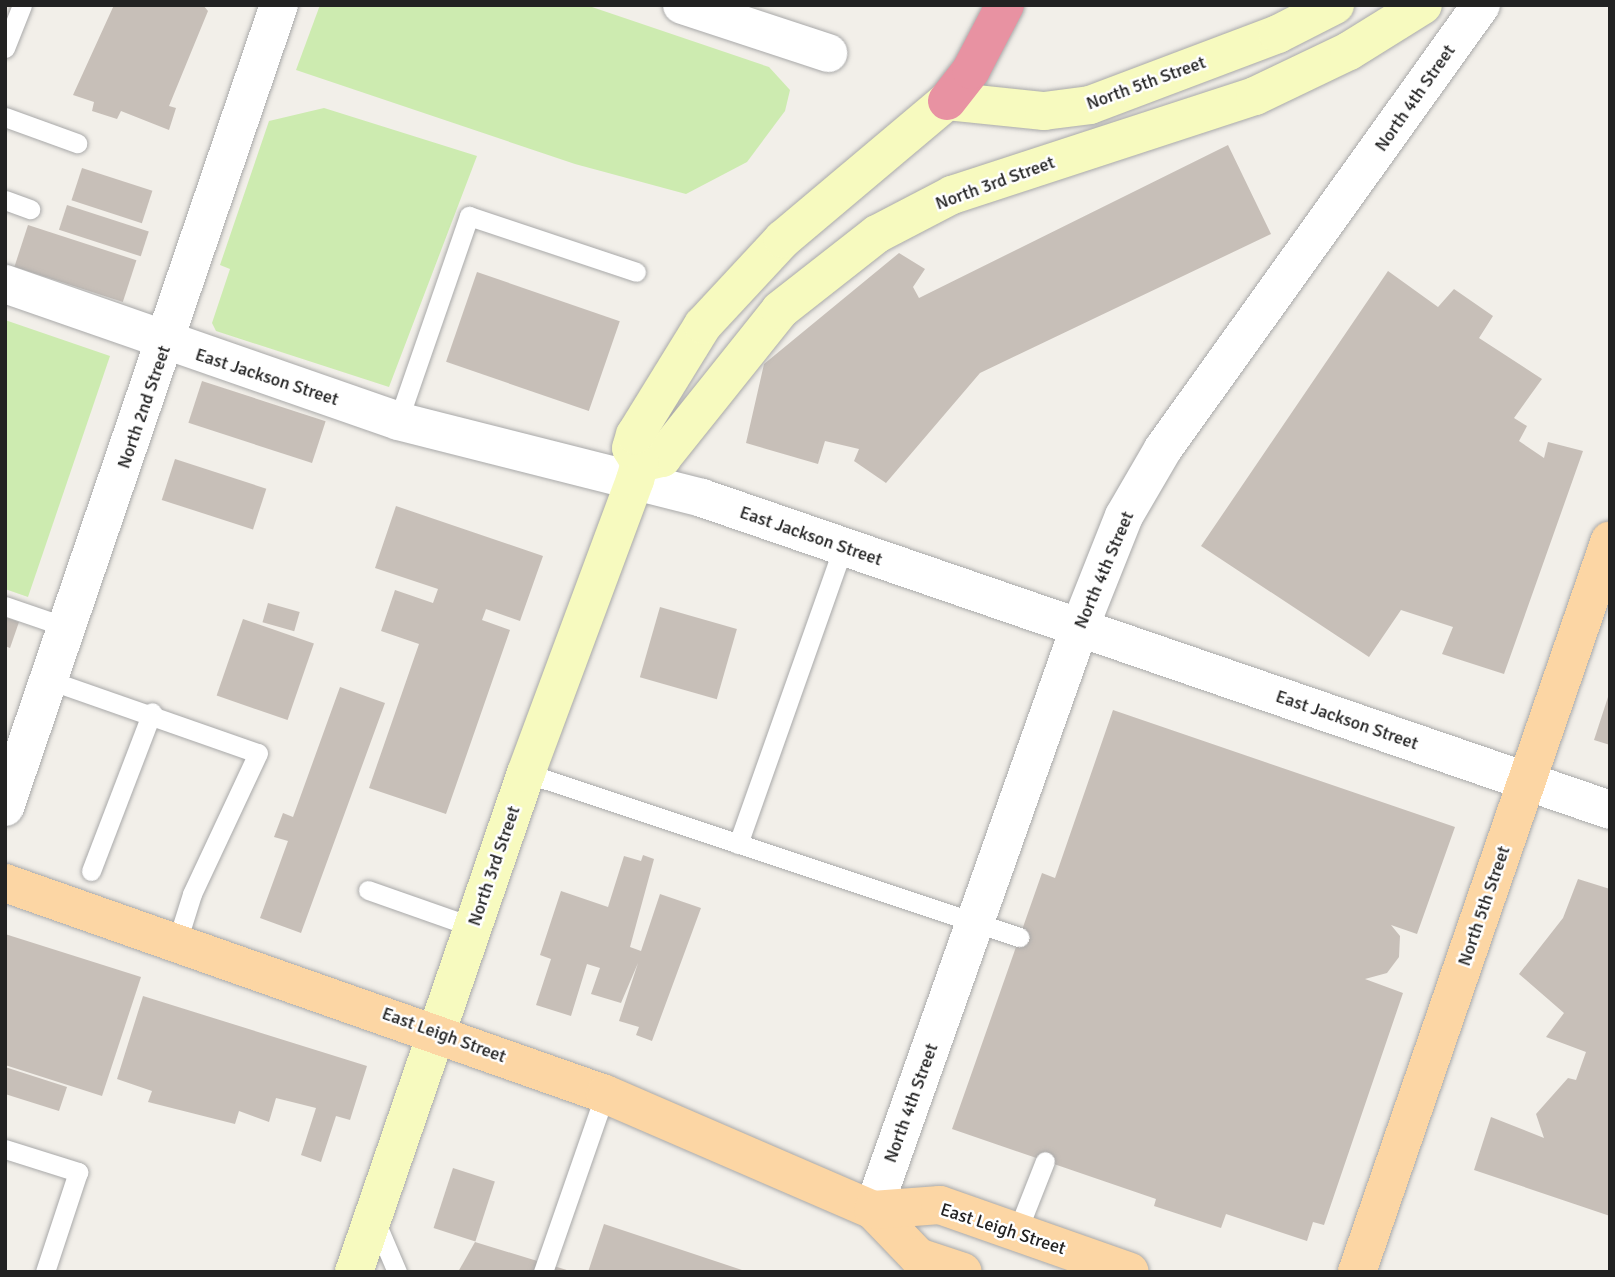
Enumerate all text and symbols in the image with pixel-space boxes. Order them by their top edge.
street label: North 4th Street [1370,40,1460,156]
street label: North 5th Street [1083,51,1209,115]
street label: North 3rd Street [932,151,1058,215]
street label: North 2nd Street [113,343,175,471]
street label: East Jackson Street [193,344,341,410]
street label: East Jackson Street [737,501,885,571]
street label: North 4th Street [1070,508,1138,632]
street label: East Jackson Street [1273,685,1421,755]
street label: North 3rd Street [463,803,525,929]
street label: North 5th Street [1453,843,1515,969]
street label: East Leigh Street [379,1003,509,1067]
street label: North 4th Street [879,1040,943,1166]
street label: East Leigh Street [938,1199,1068,1259]

